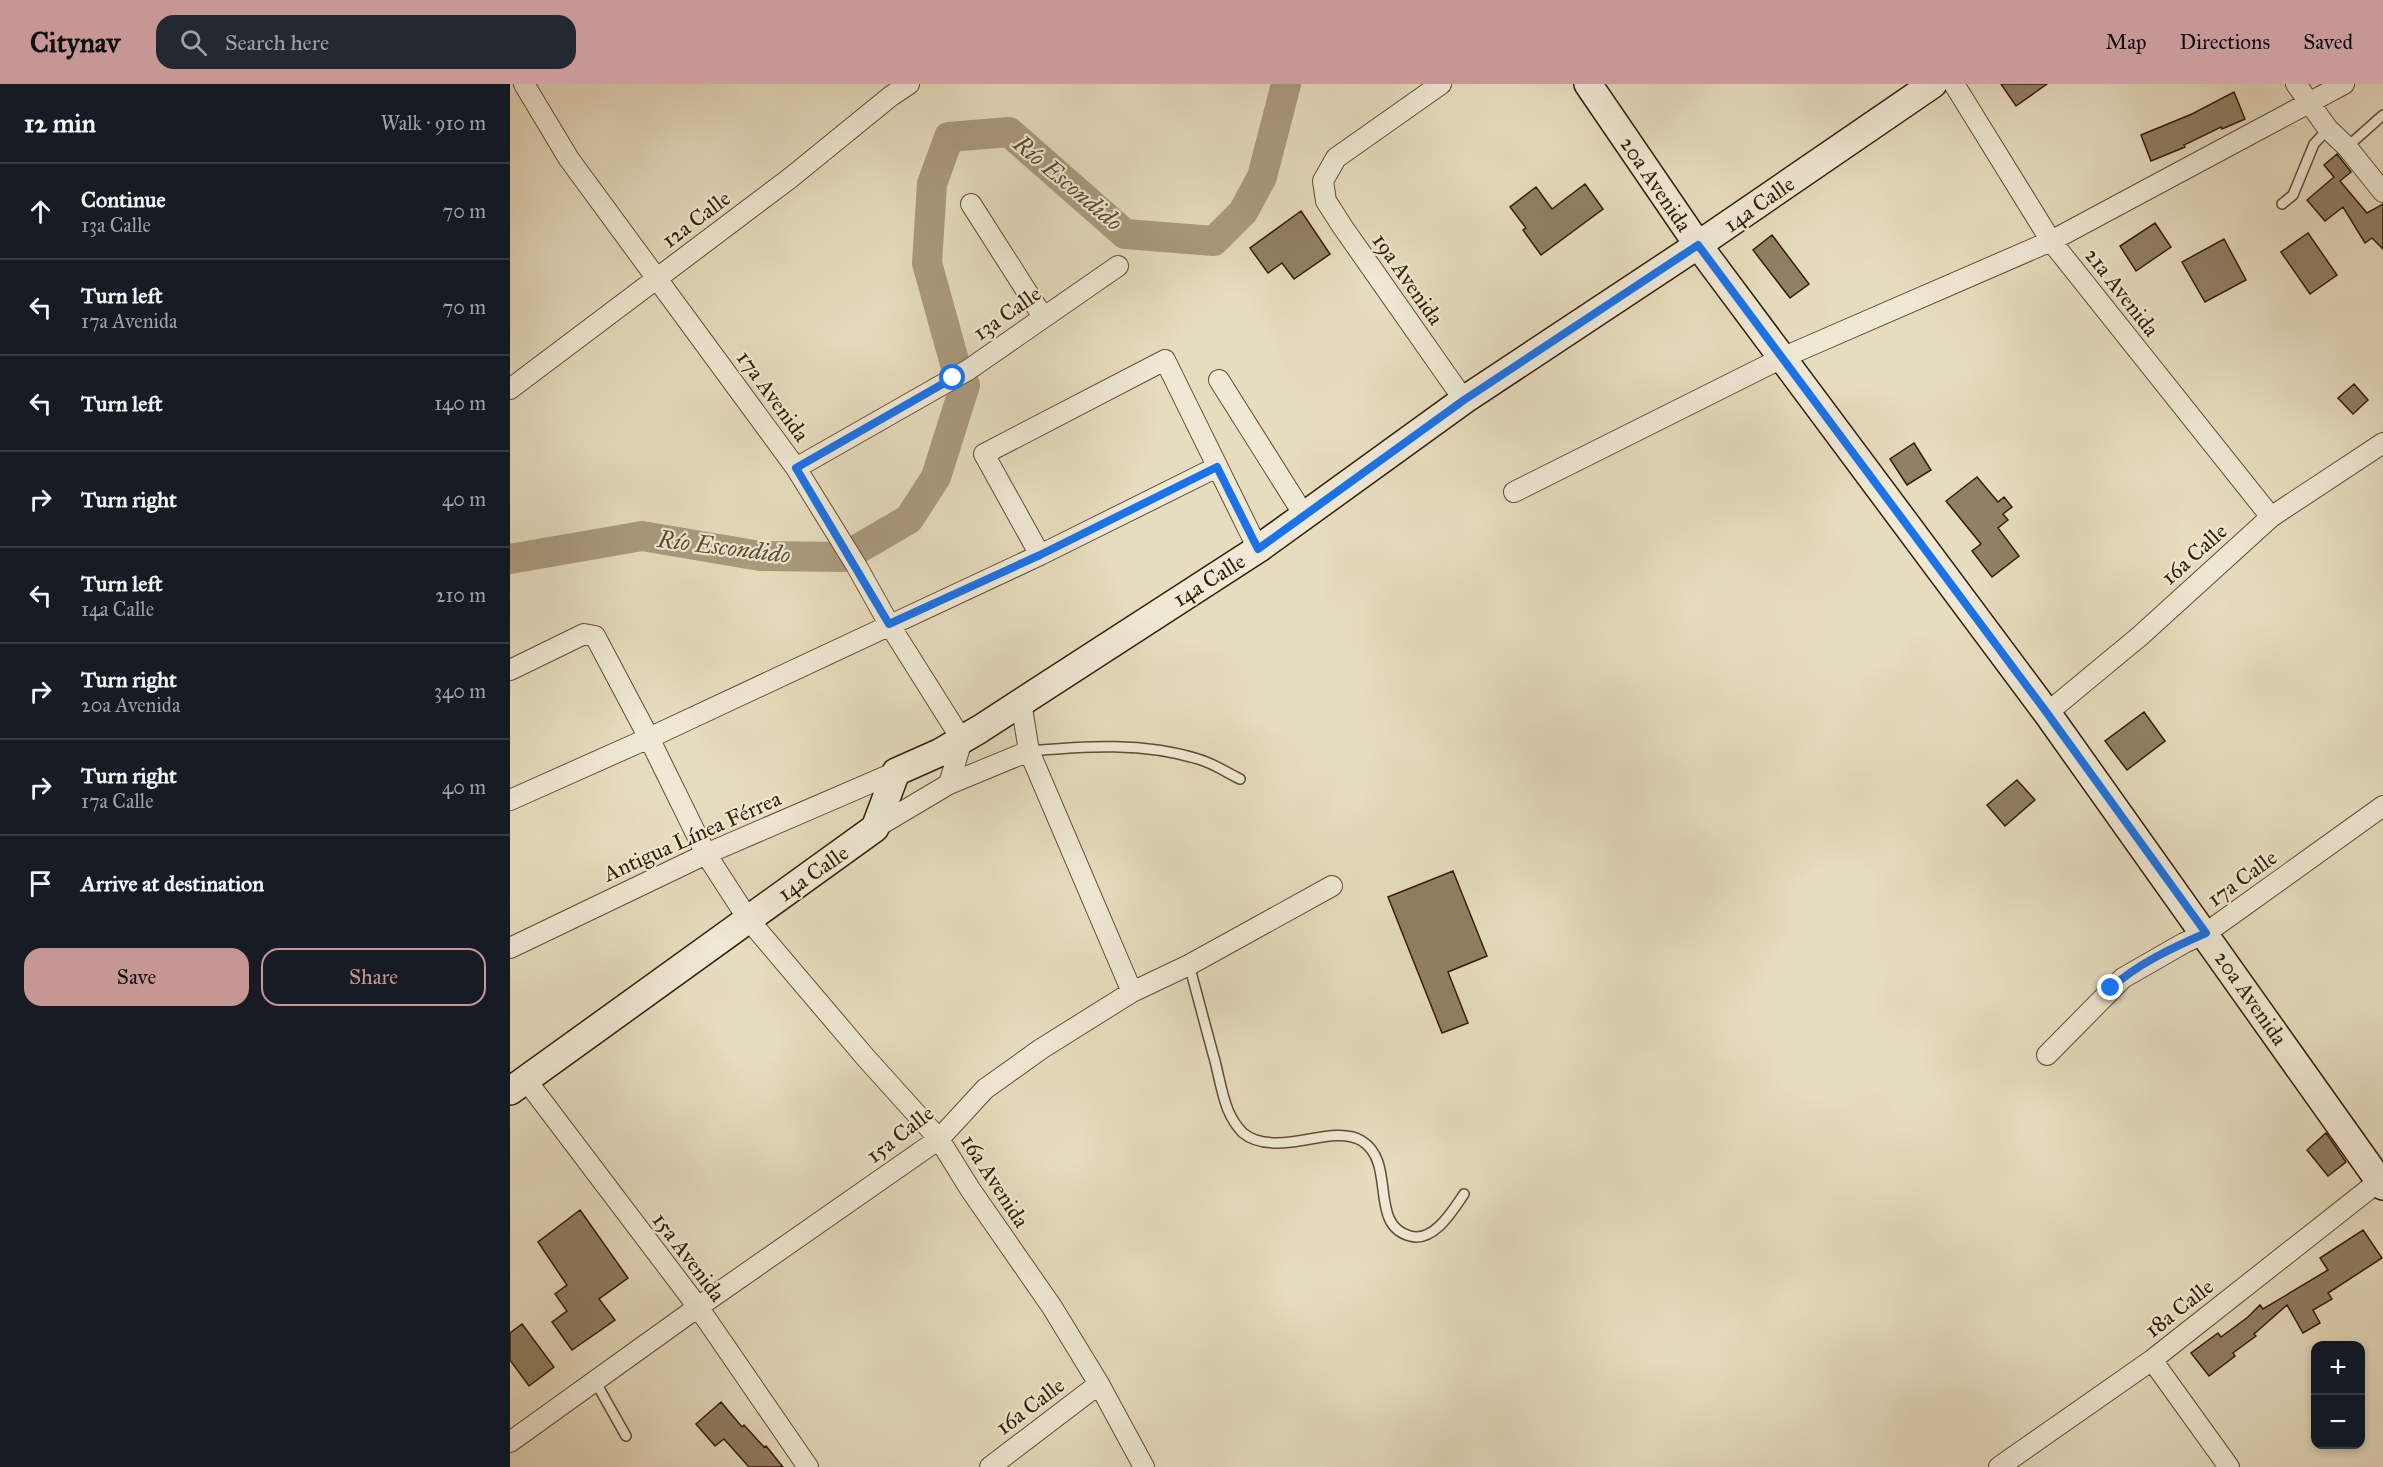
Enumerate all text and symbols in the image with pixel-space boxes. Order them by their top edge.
search box [156,15,576,69]
text: Citynav [30,25,120,60]
icon: search [177,26,210,59]
text: Search here [225,29,329,56]
text: Map [2106,29,2147,55]
text: Directions [2180,29,2270,55]
text: Saved [2303,29,2353,55]
text: 12 min [24,107,96,139]
text: Walk · 910 m [381,111,486,135]
water label: Río Escondido [1006,128,1129,237]
street label: 20a Avenida [1614,131,1698,237]
street label: 14a Calle [1718,170,1800,238]
street label: 12a Calle [656,184,736,254]
text: Continue [81,186,166,213]
icon: ahead [24,195,57,228]
text: 70 m [443,199,486,223]
text: 13a Calle [81,213,151,237]
street label: 19a Avenida [1367,228,1450,331]
street label: 21a Avenida [2079,242,2165,342]
street label: 13a Calle [968,280,1046,346]
text: Turn left [81,282,163,309]
icon: left [24,291,57,324]
text: 70 m [443,295,486,319]
text: 17a Avenida [81,309,177,333]
street label: 17a Avenida [731,345,816,447]
route start [939,364,965,390]
icon: left [24,387,57,420]
text: Turn left [81,390,163,417]
text: 140 m [434,391,486,415]
icon: right [24,483,57,516]
text: Turn right [81,486,177,513]
text: 40 m [442,487,486,511]
street label: 16a Calle [2156,517,2232,591]
water label: Río Escondido [655,524,792,570]
street label: 14a Calle [1168,547,1250,613]
text: Turn left [81,570,163,597]
icon: left [24,579,57,612]
text: 210 m [436,583,486,607]
text: 14a Calle [81,597,154,621]
text: Turn right [81,666,177,693]
icon: right [24,675,57,708]
text: 340 m [434,679,486,703]
text: 20a Avenida [81,693,180,717]
text: Turn right [81,762,177,789]
icon: right [24,771,57,804]
text: 40 m [442,775,486,799]
street label: Antigua Línea Férrea [598,784,786,888]
text: 17a Calle [81,789,154,813]
street label: 14a Calle [772,839,854,907]
street label: 17a Calle [2202,844,2282,912]
icon: arrive [24,867,57,900]
text: Arrive at destination [81,870,264,897]
street label: 20a Avenida [2209,945,2294,1051]
button: Save [24,948,249,1006]
button: Share [261,948,486,1006]
route end [2097,974,2123,1000]
street label: 15a Calle [861,1099,939,1169]
street label: 16a Avenida [955,1129,1035,1233]
street label: 15a Avenida [647,1207,732,1307]
street label: 18a Calle [2139,1273,2219,1343]
map controls [2311,1341,2365,1449]
button: + [2311,1341,2365,1395]
street label: 16a Calle [990,1371,1070,1441]
button: − [2311,1395,2365,1449]

